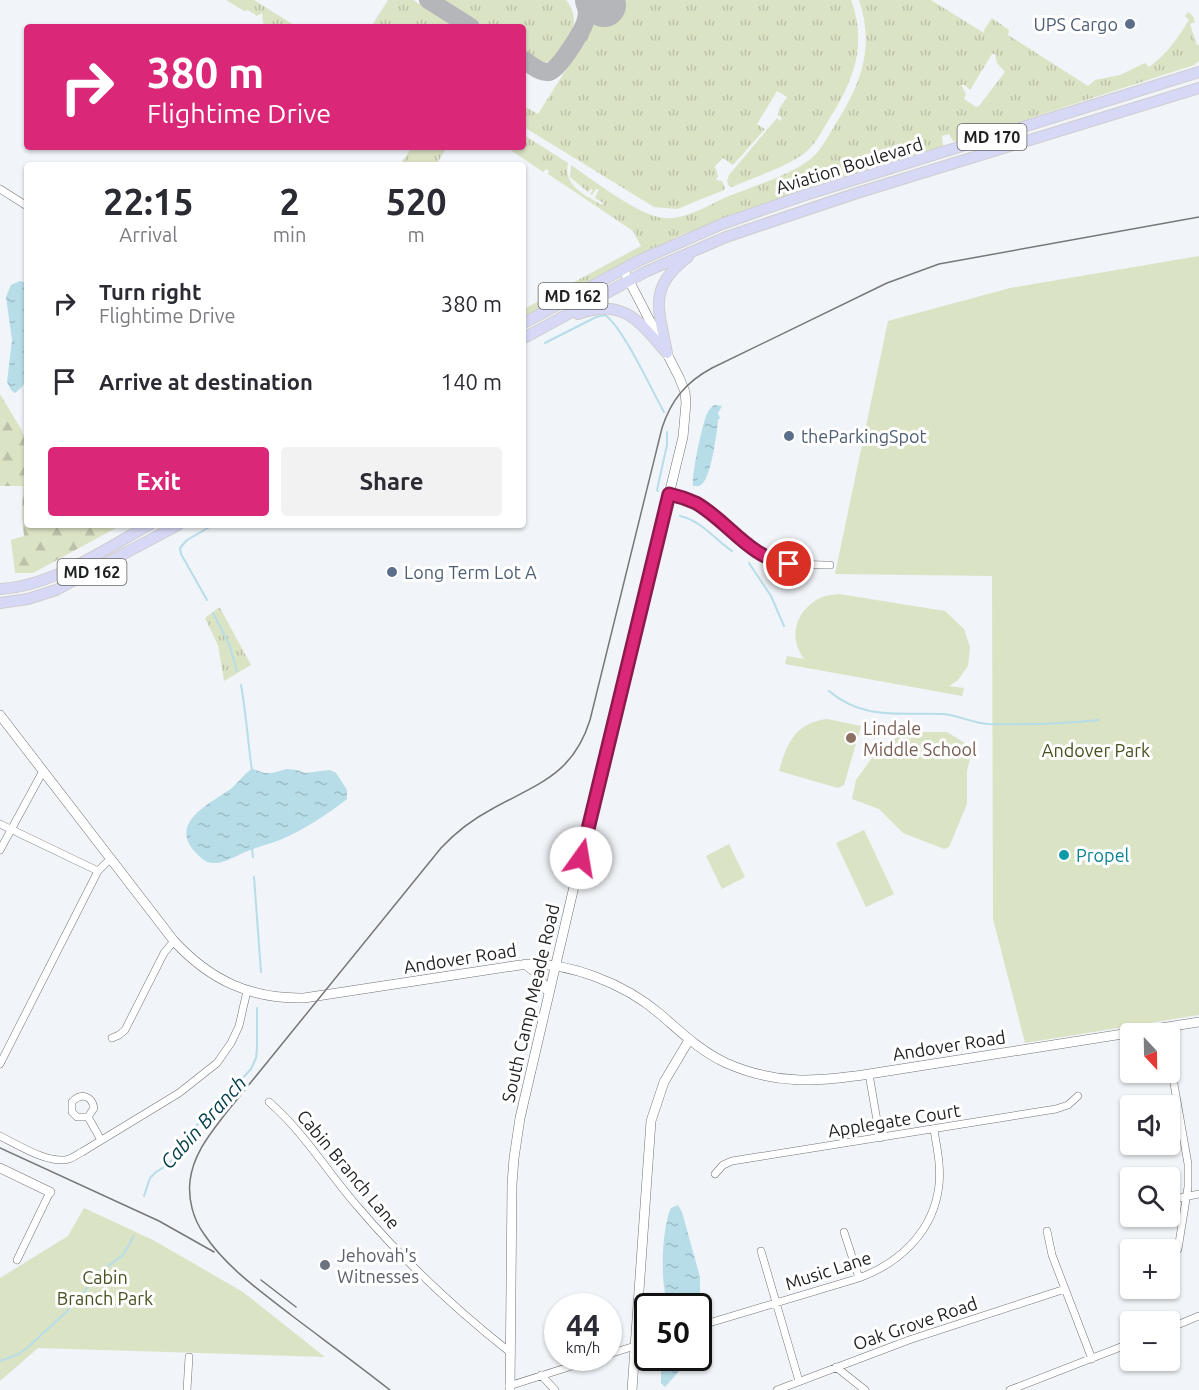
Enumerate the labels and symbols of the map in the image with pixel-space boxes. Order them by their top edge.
place label: UPS Cargo [1033,14,1118,34]
marker: UPS Cargo [1123,17,1137,31]
road number: MD 170 [958,124,1026,150]
street label: Aviation Boulevard [773,133,925,197]
road number: MD 162 [538,283,608,309]
place label: theParkingSpot [801,426,927,446]
marker: theParkingSpot [782,429,796,443]
pin [763,538,814,589]
road number: MD 162 [58,559,127,585]
place label: Long Term Lot A [404,562,537,582]
marker: Long Term Lot A [385,565,399,579]
place label: Lindale Middle School [863,718,977,759]
marker: Lindale Middle School [844,731,858,745]
park label: Andover Park [1042,740,1150,760]
position arrow [549,826,613,890]
place label: Propel [1076,845,1130,865]
marker: Propel [1057,848,1071,862]
street label: South Camp Meade Road [497,902,563,1104]
street label: Andover Road [402,939,518,977]
north arrow [1120,1023,1180,1083]
street label: Andover Road [891,1026,1007,1064]
water label: Cabin Branch [155,1071,251,1173]
street label: Applegate Court [826,1100,962,1140]
street label: Cabin Branch Lane [294,1106,404,1232]
place label: Jehovah's Witnesses [337,1245,419,1286]
street label: Music Lane [782,1247,874,1293]
marker: Jehovah's Witnesses [318,1258,332,1272]
park label: Cabin Branch Park [57,1267,153,1308]
street label: Oak Grove Road [850,1292,980,1354]
speed limit sign: 50 [634,1293,712,1371]

